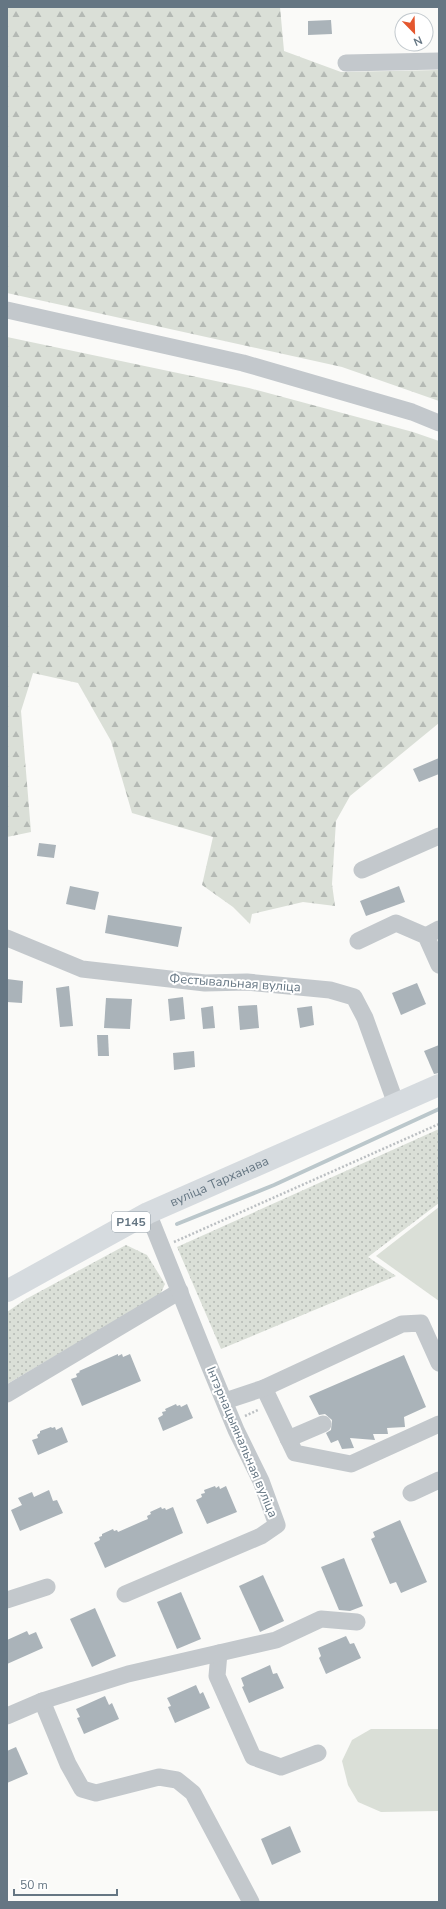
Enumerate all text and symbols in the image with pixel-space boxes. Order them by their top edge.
north arrow [394,12,434,52]
text: N [411,32,424,49]
street label: Фестывальная вуліца [169,969,301,997]
street label: вуліца Тарханава [167,1152,272,1211]
road number: Р145 [112,1212,150,1232]
street label: Інтэрнацыянальная вуліца [202,1364,282,1520]
scale bar [14,1871,117,1897]
text: 50 m [20,1877,48,1893]

